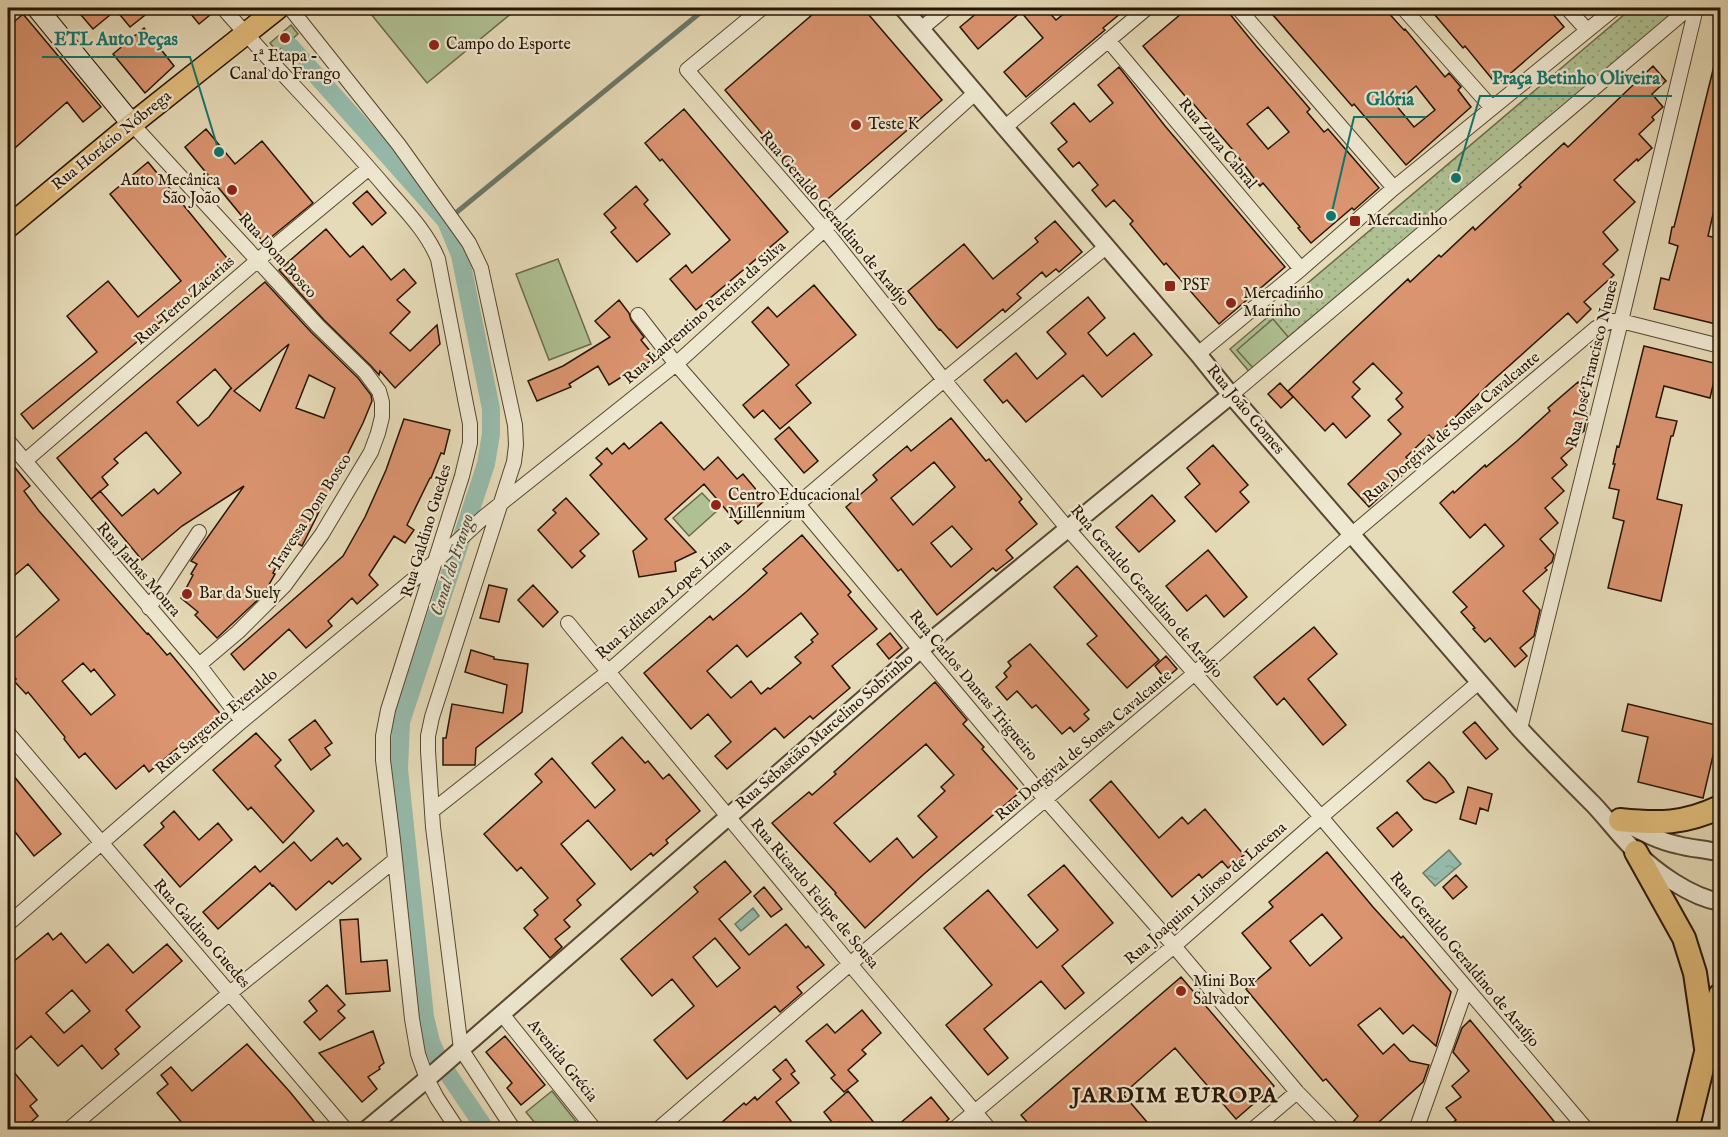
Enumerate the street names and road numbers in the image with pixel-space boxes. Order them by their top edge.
street label: Rua Horácio Nóbrega [48,87,176,195]
street label: Rua Zuza Cabral [1173,95,1261,194]
street label: Rua Geraldo Geraldino de Araújo [755,127,914,311]
street label: Rua Dom Bosco [233,209,321,303]
street label: Rua Laurentino Pereira da Silva [619,237,791,389]
street label: Rua Terto Zacarias [131,252,240,350]
street label: Rua José Francisco Nunes [1562,278,1624,450]
street label: Rua Dorgival de Sousa Cavalcante [1359,348,1545,508]
street label: Rua João Gomes [1202,361,1289,459]
street label: Travessa Dom Bosco [265,450,357,576]
street label: Rua Galdino Guedes [397,462,457,600]
street label: Rua Geraldo Geraldino de Araújo [1065,501,1227,683]
street label: Rua Jarbas Moura [91,519,185,621]
street label: Rua Edileuza Lopes Lima [592,536,736,664]
street label: Rua Carlos Dantas Trigueiro [904,607,1042,766]
street label: Rua Sebastião Marcelino Sobrinho [732,649,918,815]
street label: Rua Sargento Everaldo [152,665,282,779]
street label: Rua Dorgival de Sousa Cavalcante [991,666,1177,826]
street label: Rua Ricardo Felipe de Sousa [745,815,883,973]
street label: Rua Joaquim Lilioso de Lucena [1121,818,1291,970]
street label: Rua Geraldo Geraldino de Araújo [1385,868,1544,1052]
street label: Rua Galdino Guedes [148,875,254,993]
street label: Avenida Grécia [522,1015,601,1106]

